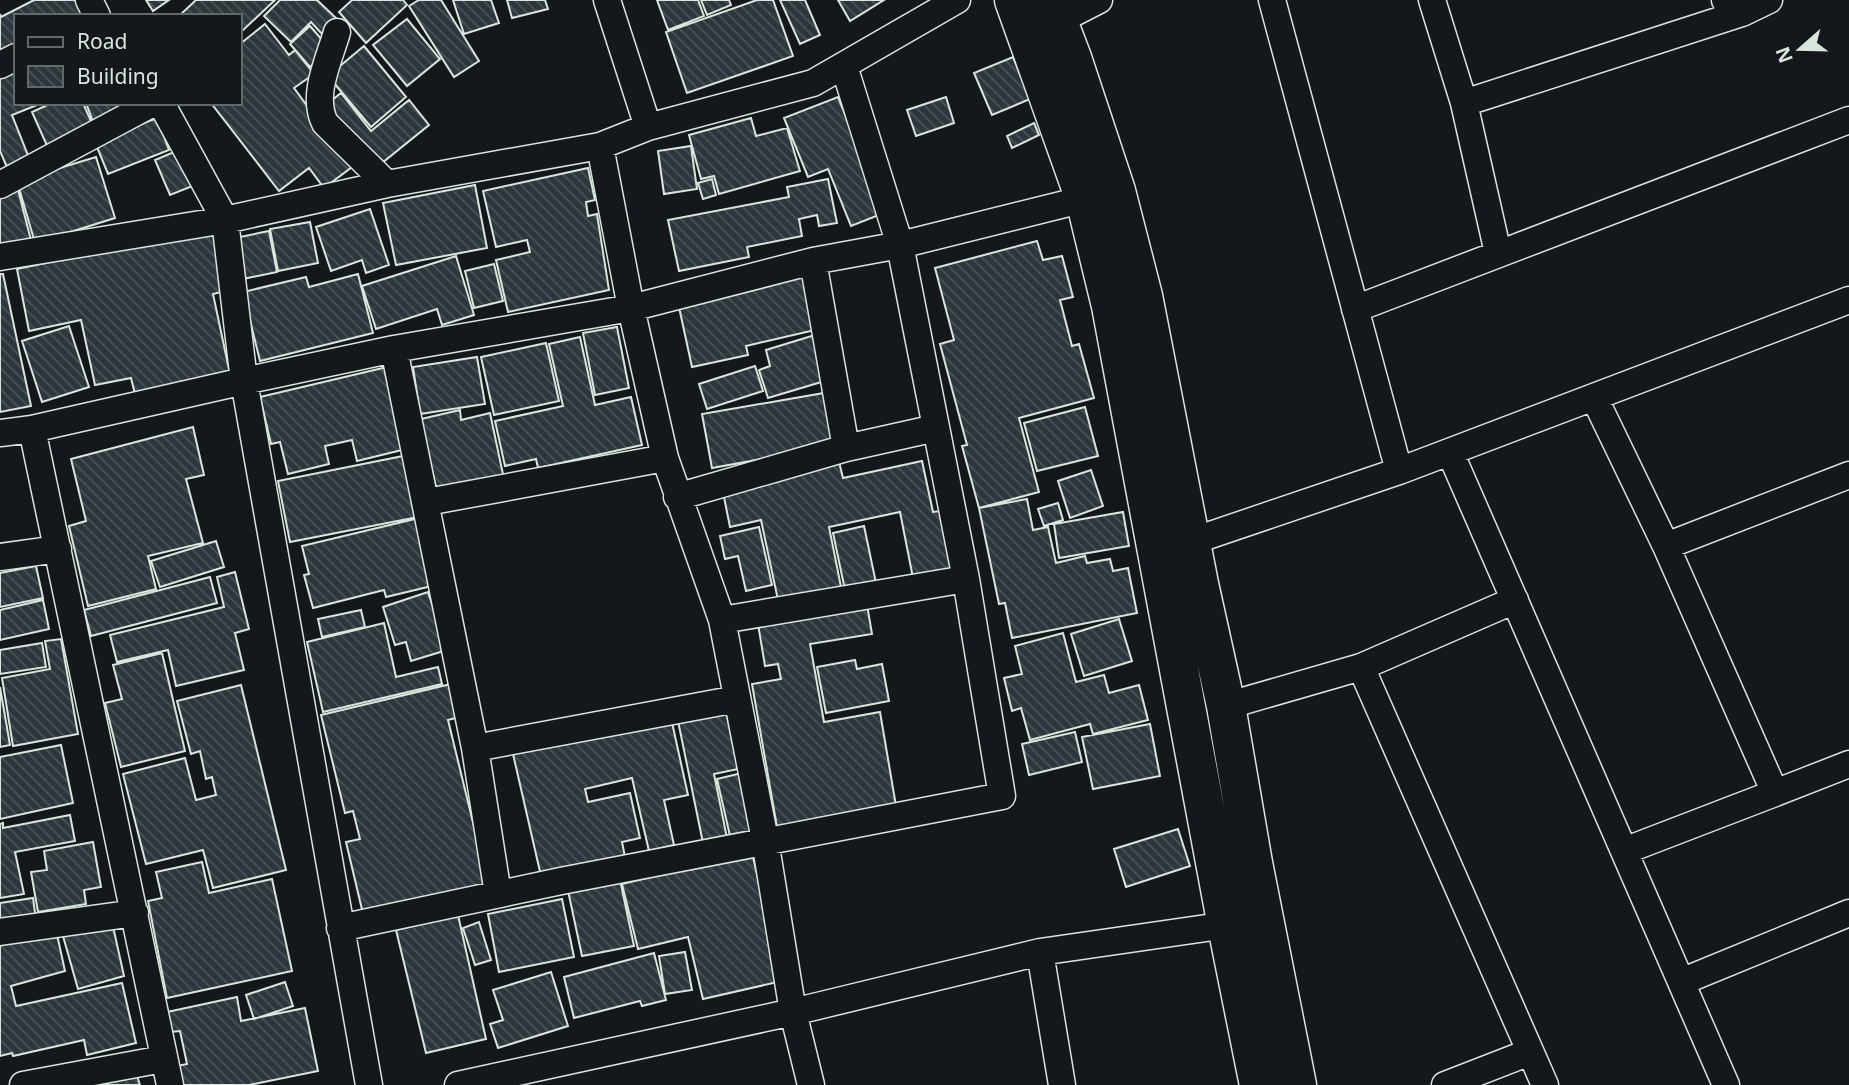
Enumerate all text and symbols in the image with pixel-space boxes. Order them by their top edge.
legend [14,14,242,105]
north arrow [1765,14,1835,84]
text: Road [77,27,127,55]
text: N [1769,43,1799,67]
text: Building [77,62,159,90]

